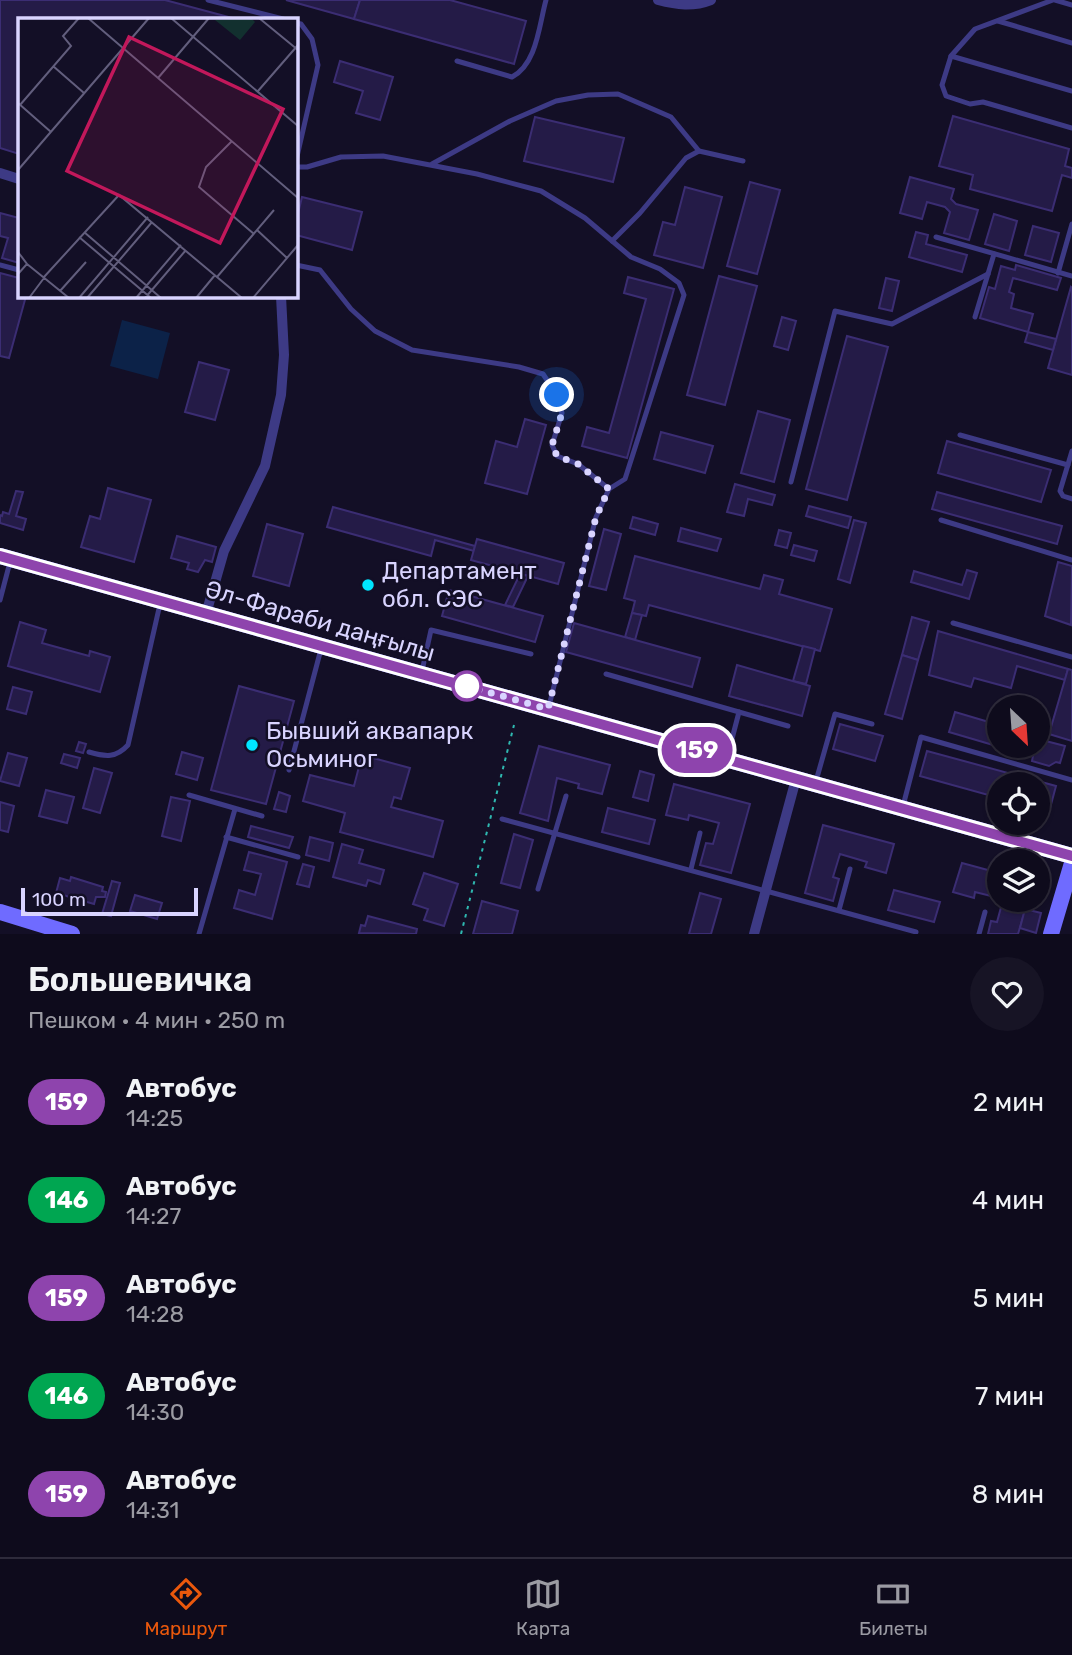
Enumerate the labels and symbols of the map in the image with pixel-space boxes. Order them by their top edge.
inset map [18,18,298,298]
your location [539,377,574,412]
place label: Департамент обл. СЭС [382,557,536,613]
street label: Әл-Фараби даңғылы [202,575,438,667]
marker: Департамент обл. СЭС [360,577,376,593]
unlabelled marker [452,671,482,701]
north arrow [987,695,1050,758]
place label: Бывший аквапарк Осьминог [266,717,473,773]
line badge: 159 [657,727,737,773]
marker: Бывший аквапарк Осьминог [244,737,260,753]
scale bar [21,885,198,917]

